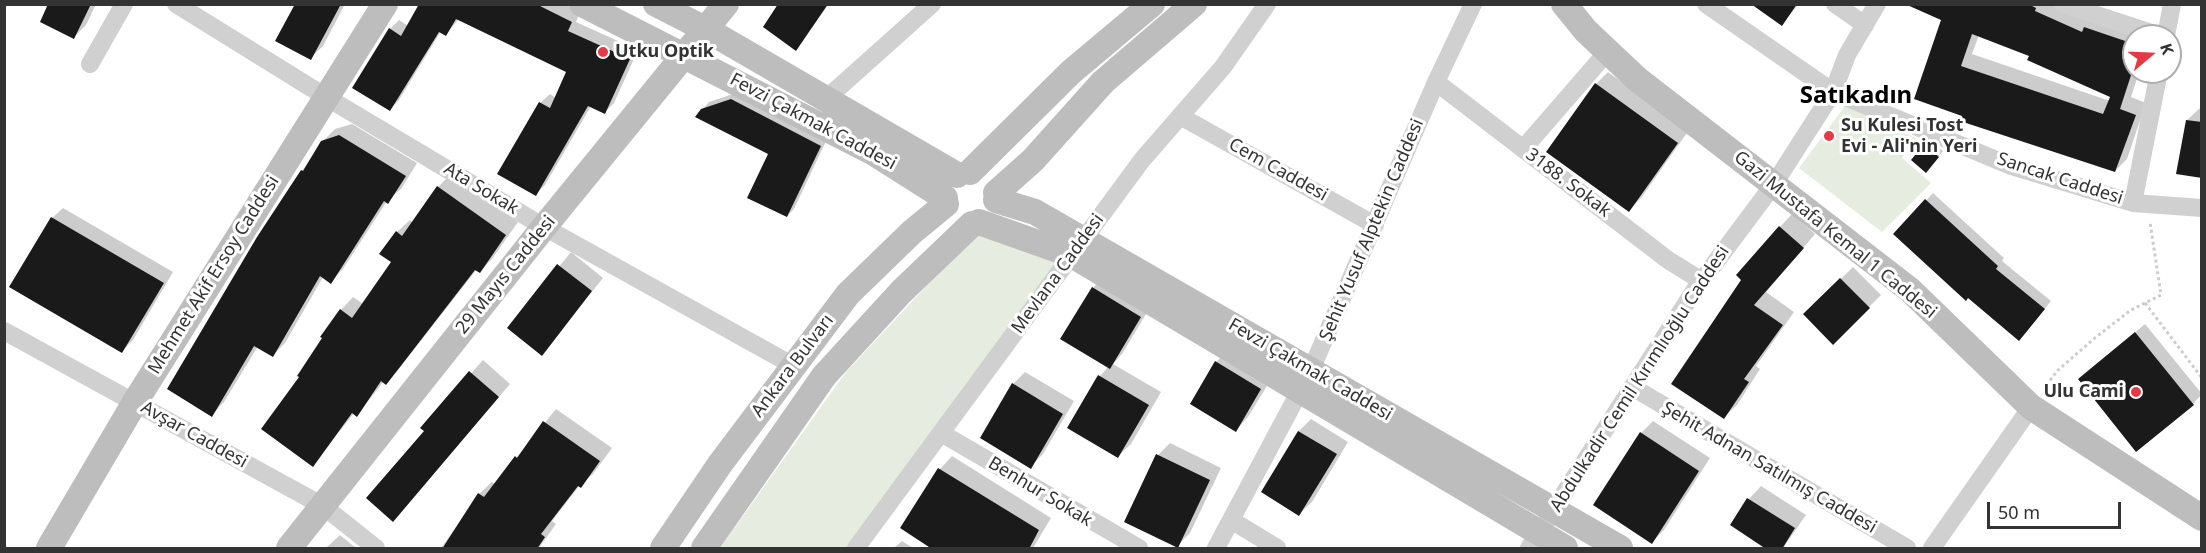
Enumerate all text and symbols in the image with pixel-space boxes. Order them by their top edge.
north arrow [2122,24,2182,84]
text: K [2155,40,2179,57]
place label: Utku Optik [615,41,714,63]
marker: Utku Optik [596,45,610,59]
street label: Fevzi Çakmak Caddesi [726,69,900,175]
district label: Satıkadın [1800,82,1912,110]
place label: Su Kulesi Tost Evi - Ali'nin Yeri [1841,115,1977,158]
street label: Şehit Yusuf Alptekin Caddesi [1315,116,1429,344]
marker: Su Kulesi Tost Evi - Ali'nin Yeri [1822,129,1836,143]
street label: Cem Caddesi [1225,134,1331,206]
street label: 3188. Sokak [1521,144,1615,222]
street label: Gazi Mustafa Kemal 1 Caddesi [1729,147,1941,323]
street label: Sancak Caddesi [1994,148,2126,210]
street label: Ata Sokak [440,158,522,220]
street label: Mehmet Akif Ersoy Caddesi [144,172,284,378]
street label: Mevlana Caddesi [1007,210,1109,338]
street label: 29 Mayıs Caddesi [452,212,560,338]
street label: Abdulkadir Cemil Kırımlıoğlu Caddesi [1546,242,1734,516]
street label: Ankara Bulvarı [747,310,839,422]
street label: Fevzi Çakmak Caddesi [1224,314,1396,426]
place label: Ulu Cami [2043,381,2124,403]
marker: Ulu Cami [2129,385,2143,399]
street label: Avşar Caddesi [137,397,251,473]
street label: Şehit Adnan Satılmış Caddesi [1658,398,1880,538]
street label: Benhur Sokak [984,453,1096,531]
scale bar [1990,490,2124,528]
text: 50 m [1998,500,2040,524]

